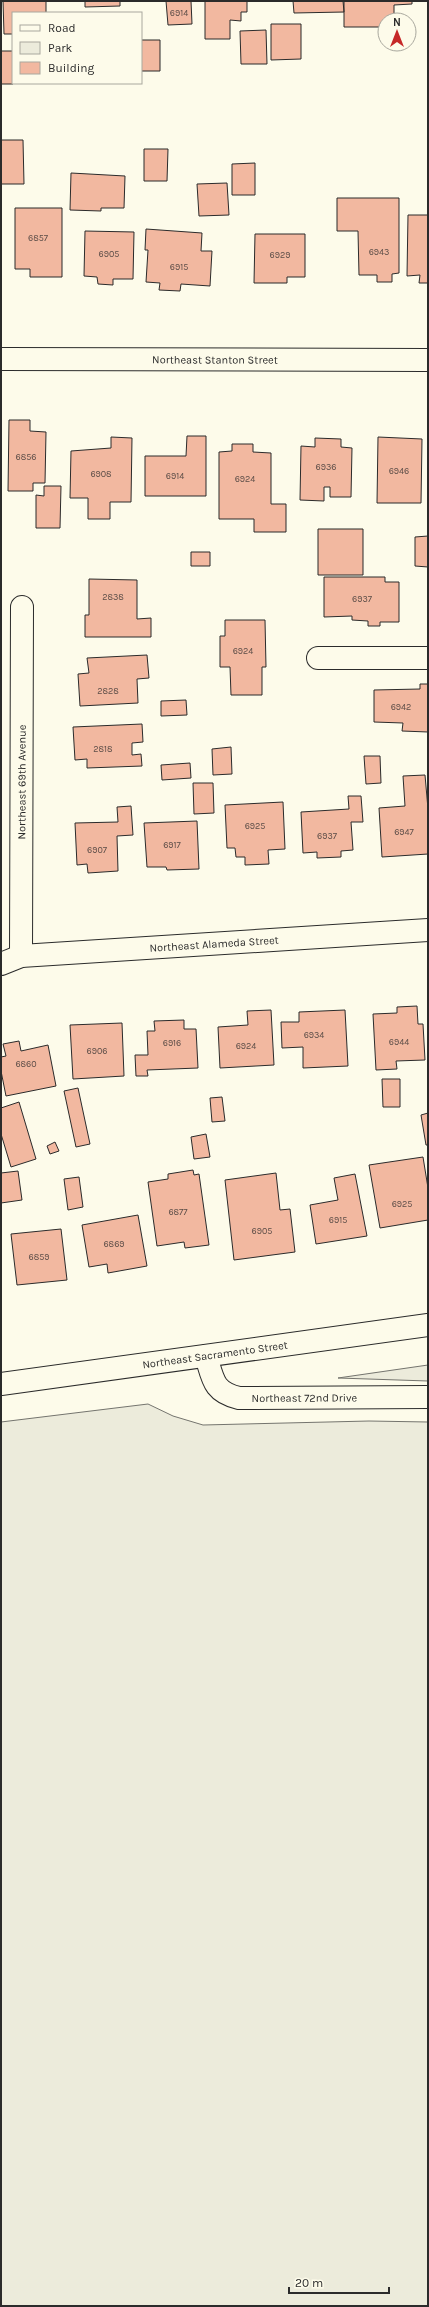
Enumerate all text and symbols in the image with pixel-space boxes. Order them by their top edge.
house number: 6914 [170,8,188,18]
legend [12,12,142,84]
north arrow [377,12,417,52]
text: N [393,16,401,29]
text: Road [48,21,76,35]
text: Park [48,41,73,55]
text: Building [48,61,95,75]
house number: 6857 [28,233,49,243]
house number: 6943 [369,247,389,257]
house number: 6905 [99,249,119,259]
house number: 6929 [270,250,290,260]
house number: 6915 [170,262,188,272]
street label: Northeast Stanton Street [152,353,278,366]
house number: 6856 [16,452,36,462]
house number: 6936 [316,462,336,472]
house number: 6946 [389,466,409,476]
house number: 6908 [90,469,112,479]
house number: 6914 [166,471,184,481]
house number: 6924 [235,474,255,484]
house number: 2838 [102,592,124,602]
house number: 6937 [352,594,373,604]
house number: 6924 [233,646,253,656]
house number: 2828 [97,686,119,696]
house number: 6942 [391,702,411,712]
street label: Northeast 69th Avenue [15,724,28,839]
house number: 2818 [93,744,113,754]
house number: 6925 [245,821,265,831]
house number: 6947 [394,827,415,837]
house number: 6937 [317,831,338,841]
house number: 6917 [163,840,182,850]
house number: 6907 [87,845,108,855]
street label: Northeast Alameda Street [149,933,279,954]
house number: 6934 [304,1030,324,1040]
house number: 6944 [389,1037,409,1047]
house number: 6916 [163,1038,181,1048]
house number: 6924 [236,1041,256,1051]
house number: 6906 [87,1046,107,1056]
house number: 6860 [15,1059,37,1069]
house number: 6925 [392,1199,412,1209]
house number: 6877 [168,1207,188,1217]
house number: 6915 [329,1215,347,1225]
house number: 6905 [252,1226,272,1236]
house number: 6869 [103,1239,125,1249]
house number: 6859 [29,1252,49,1262]
street label: Northeast Sacramento Street [141,1338,288,1371]
street label: Northeast 72nd Drive [252,1391,358,1404]
scale bar [289,2269,389,2295]
text: 20 m [295,2276,323,2290]

